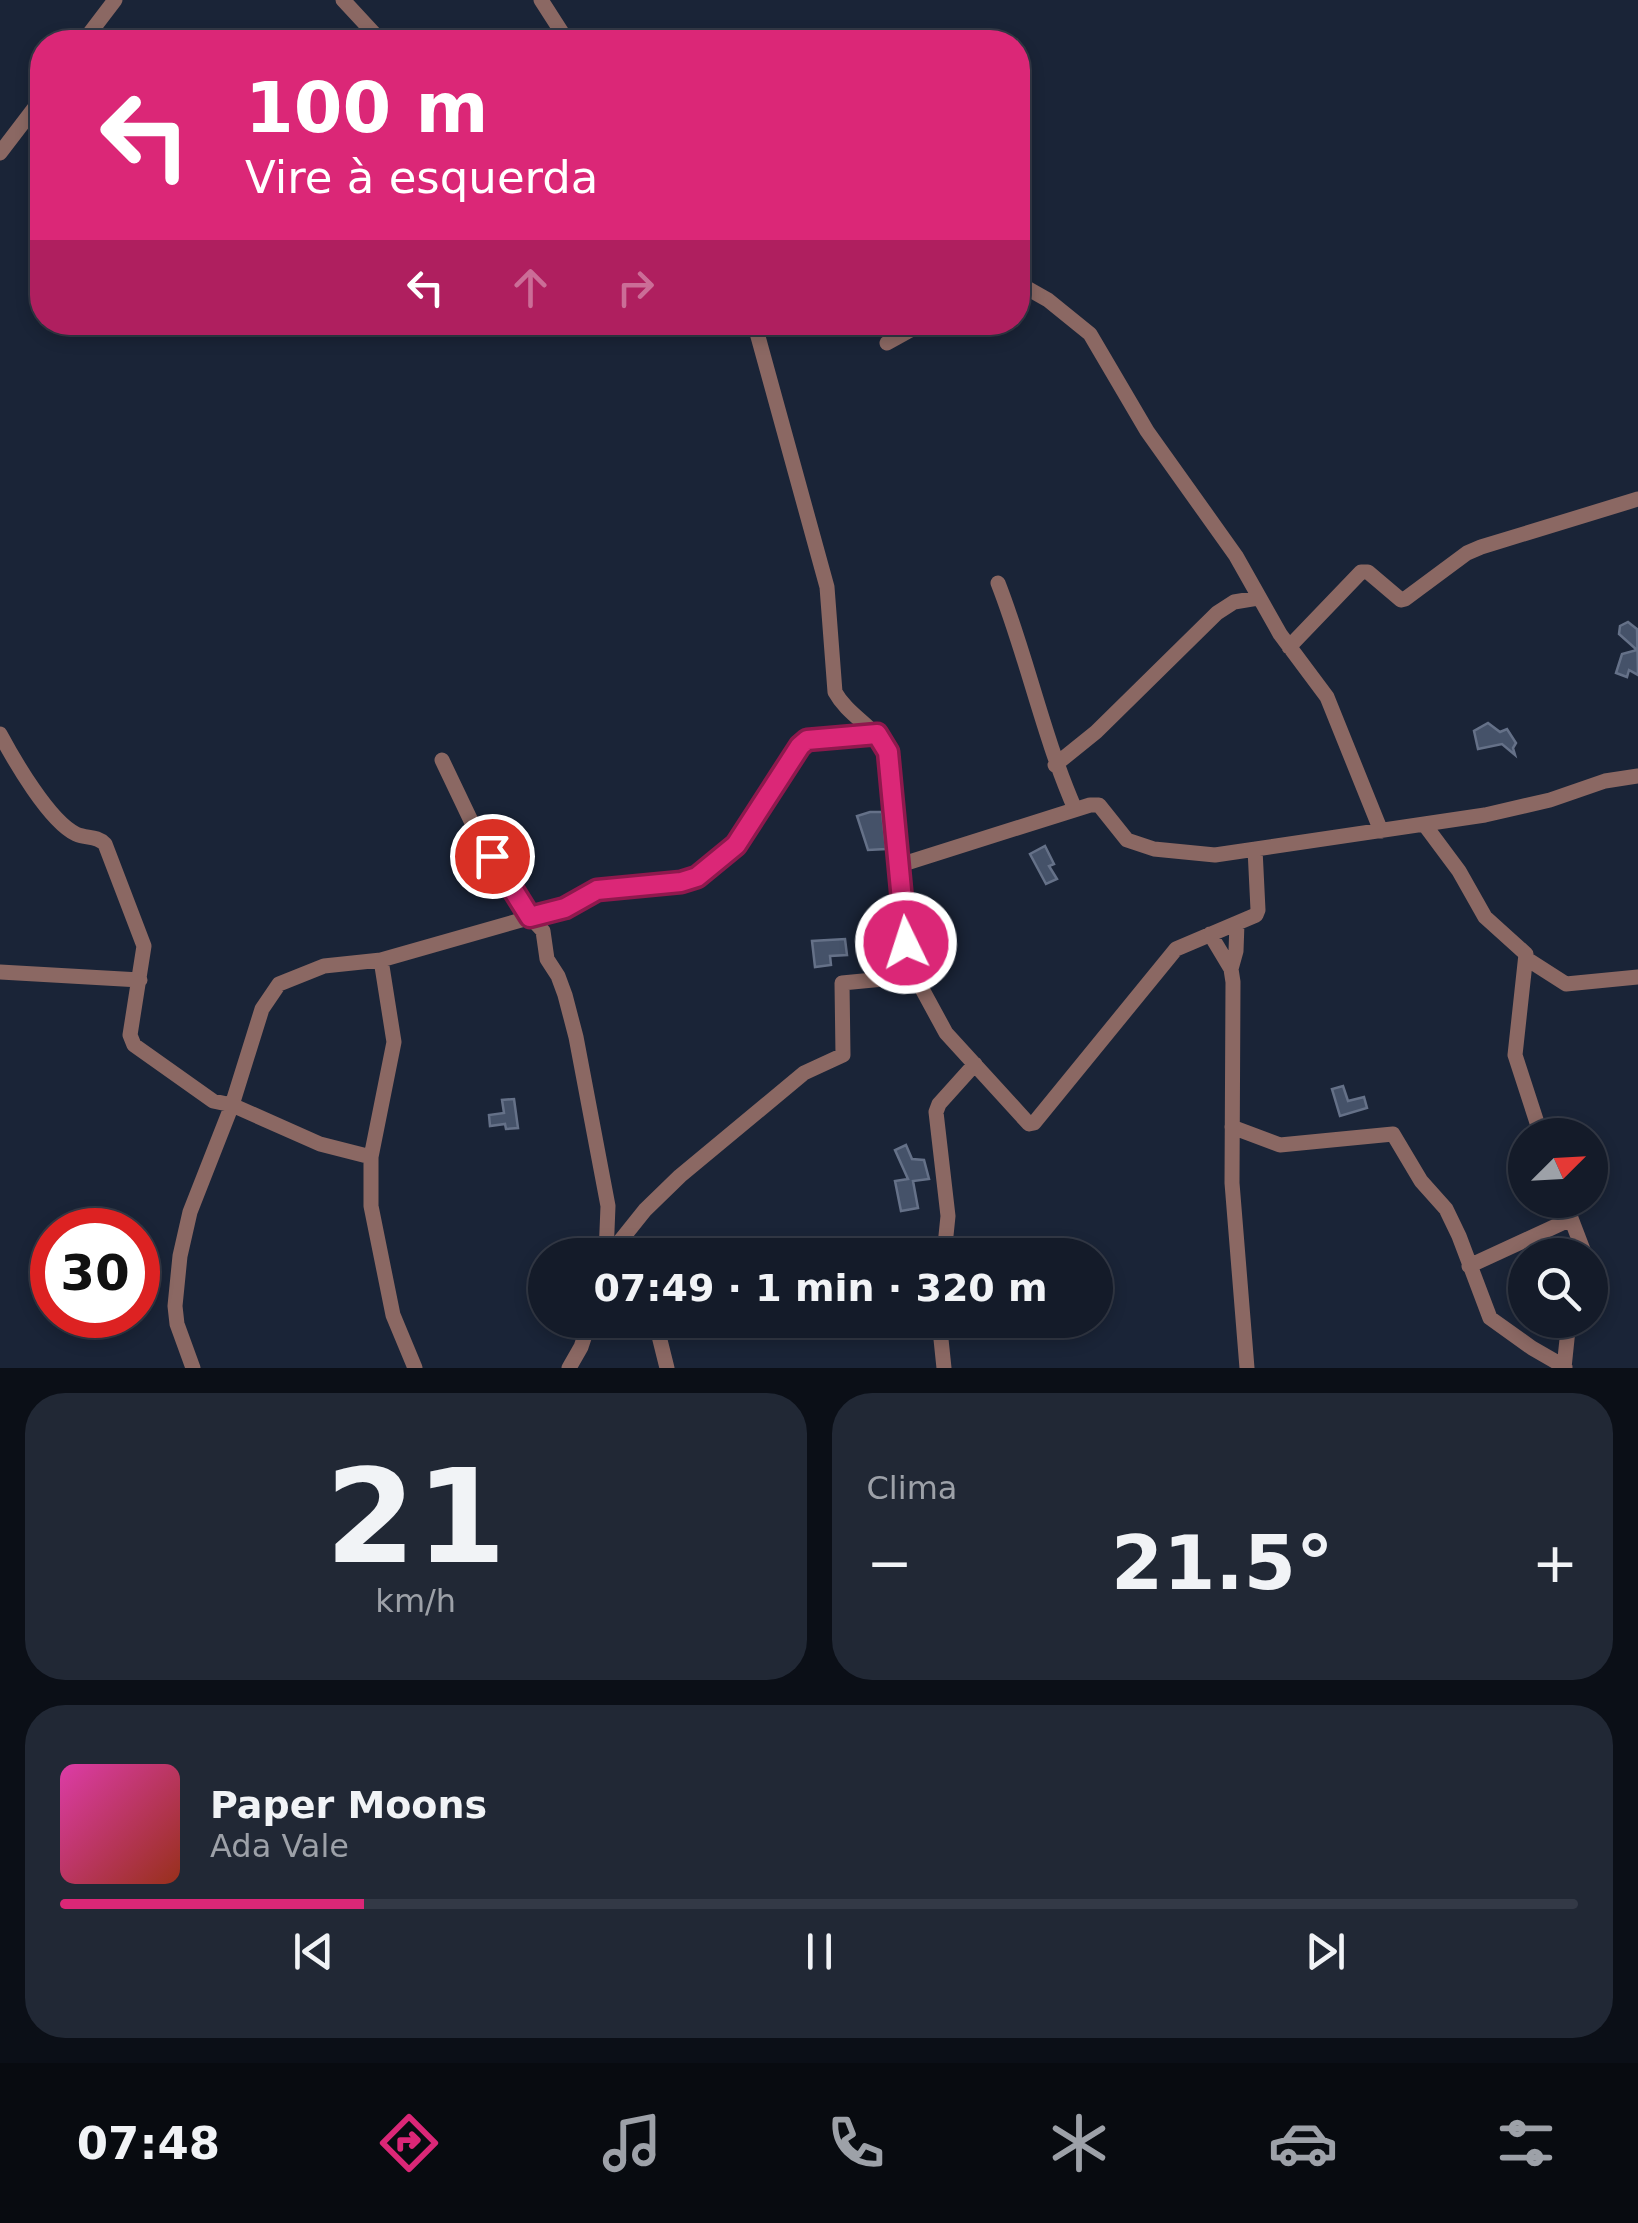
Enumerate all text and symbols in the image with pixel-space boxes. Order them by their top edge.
text: 100 m [245,67,488,149]
icon: left [80,70,210,200]
text: Vire à esquerda [245,151,598,204]
icon: left [398,260,453,315]
icon: ahead [503,260,558,315]
icon: right [608,260,663,315]
pin [450,814,535,899]
icon: arrive [465,829,520,884]
position arrow [854,891,958,995]
north arrow [1508,1118,1608,1218]
map controls [1508,1118,1608,1338]
speed limit sign: 30 [30,1208,160,1338]
button: search [1508,1238,1608,1338]
text: 07:49 · 1 min · 320 m [593,1266,1048,1310]
text: 21 [325,1441,506,1593]
text: Clima [867,1469,957,1507]
text: 21.5° [1111,1519,1334,1607]
text: − [867,1531,913,1595]
text: + [1532,1531,1578,1595]
text: km/h [375,1582,456,1620]
text: Paper Moons [210,1783,487,1827]
text: Ada Vale [210,1827,349,1865]
icon: previous [286,1924,341,1979]
icon: pause [792,1924,847,1979]
icon: next [1298,1924,1353,1979]
icon: directions [374,2108,444,2178]
icon: music [597,2108,667,2178]
icon: phone [821,2108,891,2178]
icon: climate [1044,2108,1114,2178]
icon: car [1268,2108,1338,2178]
icon: filters [1491,2108,1561,2178]
text: 07:48 [77,2117,220,2170]

